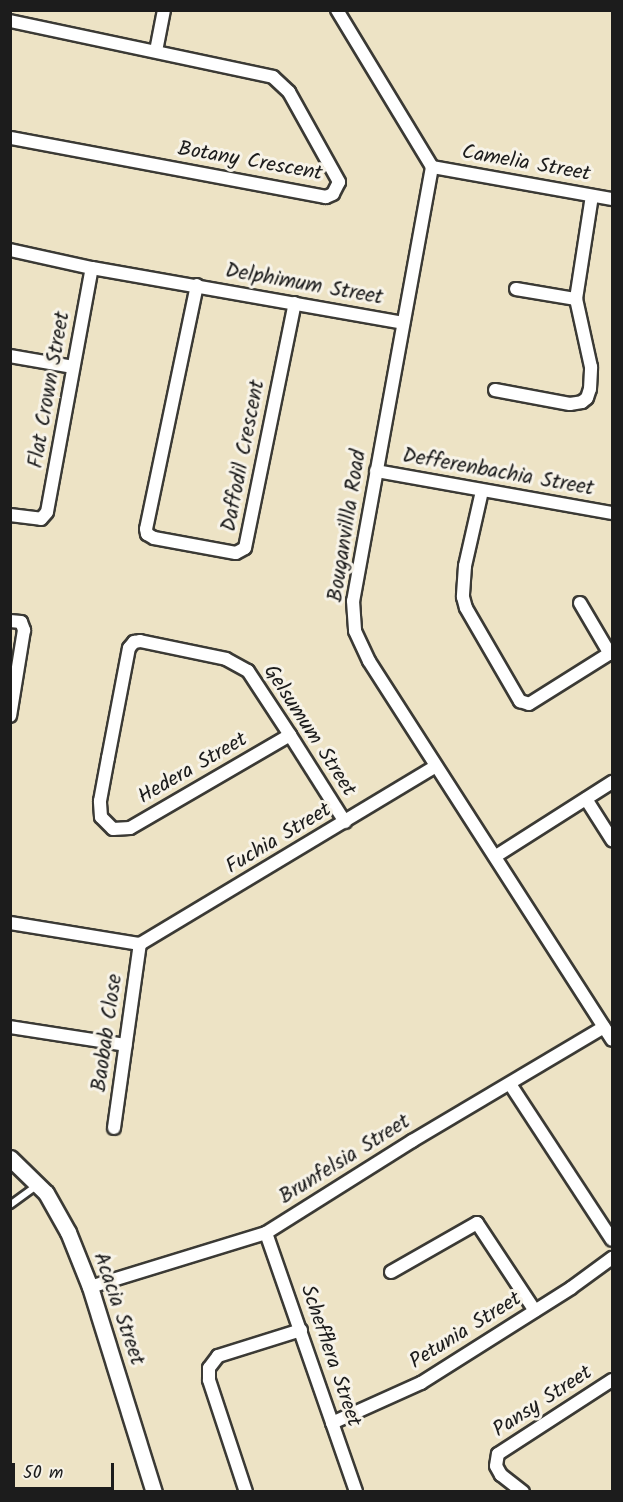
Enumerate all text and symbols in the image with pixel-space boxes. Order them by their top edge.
street label: Botany Crescent [176,137,324,187]
street label: Camelia Street [460,140,592,188]
street label: Delphimum Street [223,259,385,311]
street label: Flat Crown Street [24,310,76,470]
street label: Daffodil Crescent [217,378,271,534]
street label: Defferenbachia Street [400,444,596,502]
street label: Bouganvillla Road [324,448,372,604]
street label: Gelsumum Street [257,661,361,801]
street label: Hedera Street [134,728,252,810]
street label: Fuchia Street [222,798,336,880]
street label: Baobab Close [87,972,129,1094]
street label: Brunfelsia Street [275,1110,415,1210]
street label: Acacia Street [87,1249,149,1369]
street label: Schefflera Street [294,1282,366,1430]
street label: Petunia Street [406,1287,526,1375]
street label: Pansy Street [489,1361,597,1443]
scale bar [15,1451,117,1489]
text: 50 m [23,1459,63,1488]

